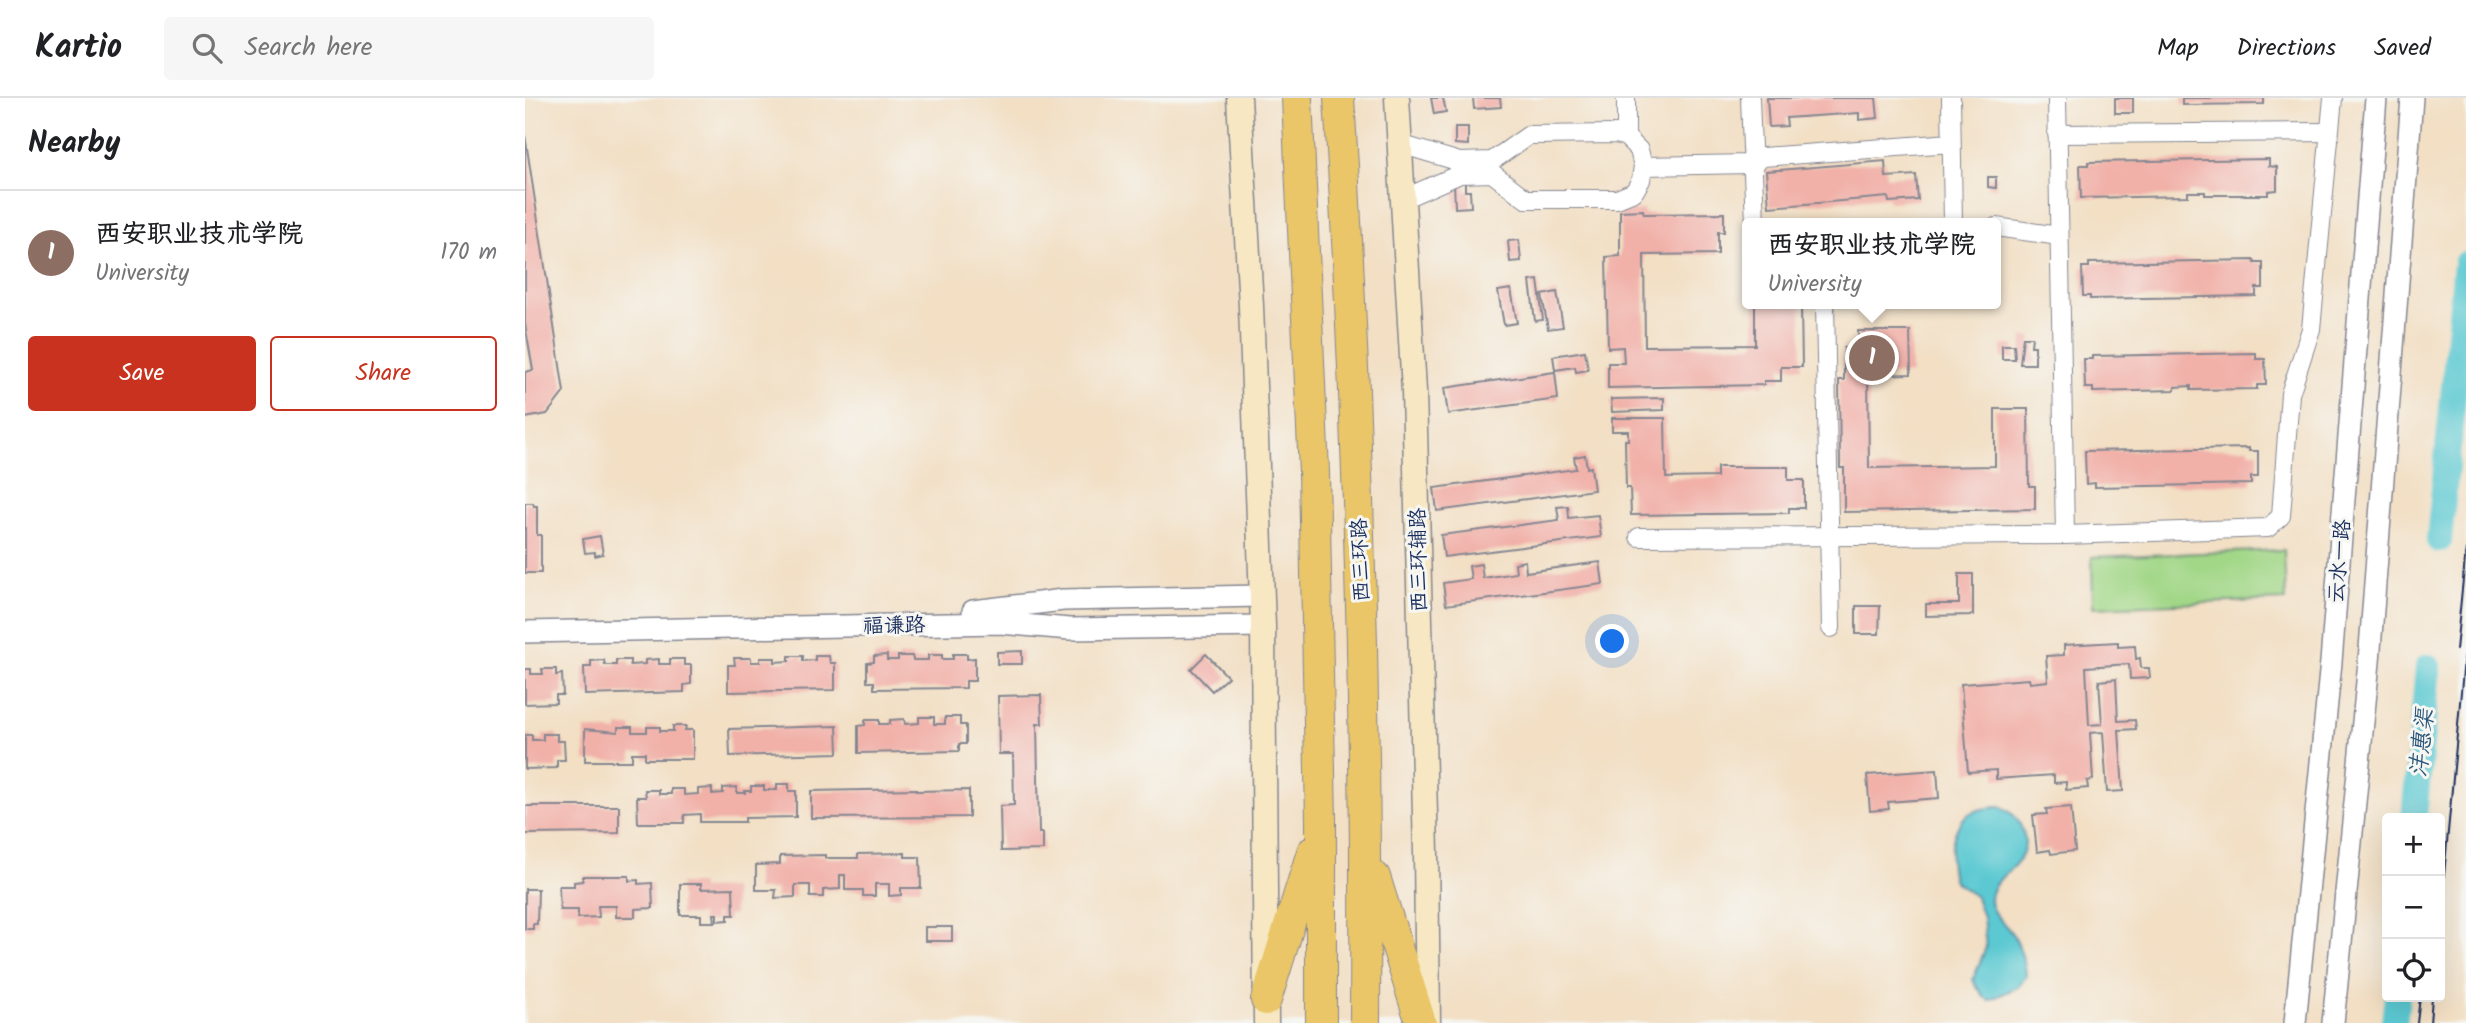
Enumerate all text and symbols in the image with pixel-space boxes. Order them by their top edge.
search box [164,17,654,80]
text: Kartio [35,22,122,75]
text: Search here [244,27,372,69]
icon: search [188,29,226,67]
text: Map [2157,29,2199,68]
text: Directions [2237,29,2336,68]
text: Saved [2374,29,2431,68]
text: Nearby [28,120,120,168]
text: 西安职业技术学院 [95,214,303,256]
popup [1742,218,2001,309]
text: 西安职业技术学院 [1767,225,1976,267]
text: 1 [48,235,54,271]
text: 170 m [440,235,497,271]
text: University [95,256,189,292]
text: University [1767,267,1862,303]
pin: 1 [1849,332,1895,384]
button: Save [28,336,256,411]
button: Share [270,336,497,411]
street label: 西三环辅路 [1402,507,1437,613]
street label: 西三环路 [1344,517,1379,602]
street label: 云水一路 [2320,518,2361,604]
street label: 福谦路 [862,609,926,644]
your location [1595,624,1629,658]
water label: 沣惠渠 [2401,705,2445,779]
map controls [2382,813,2445,1002]
button: + [2382,813,2445,876]
button: − [2382,876,2445,939]
button: locate [2382,939,2445,1002]

